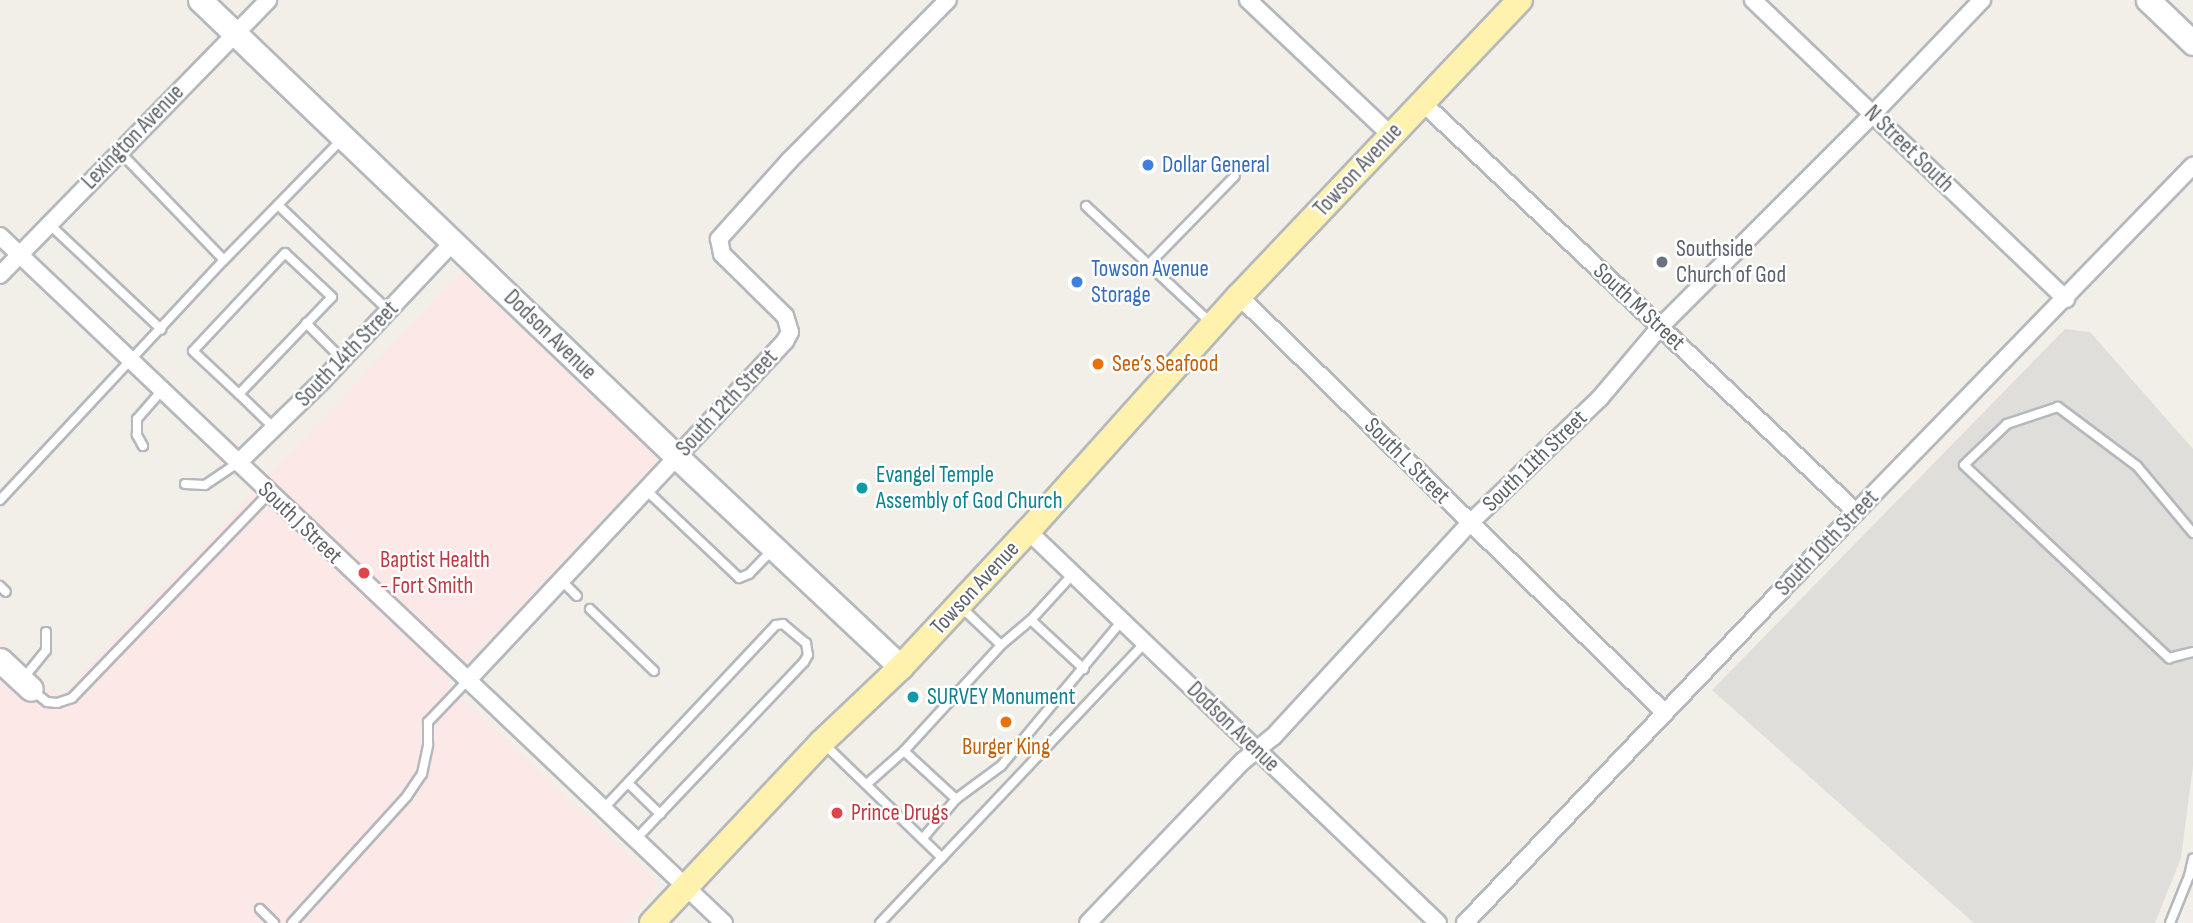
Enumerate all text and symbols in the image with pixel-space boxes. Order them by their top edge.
street label: Lexington Avenue [76,79,190,195]
street label: N Street South [1859,100,1959,198]
street label: Towson Avenue [1308,118,1408,222]
place label: Dollar General [1162,151,1270,179]
marker: Dollar General [1140,157,1156,173]
place label: Southside Church of God [1676,235,1786,289]
marker: Southside Church of God [1654,254,1670,270]
place label: Towson Avenue Storage [1091,255,1209,309]
street label: South M Street [1587,258,1691,356]
marker: Towson Avenue Storage [1069,274,1085,290]
street label: Dodson Avenue [498,284,602,386]
street label: South 14th Street [290,295,404,413]
street label: South 12th Street [670,344,784,462]
place label: See’s Seafood [1112,350,1218,378]
marker: See’s Seafood [1090,356,1106,372]
street label: South 11th Street [1477,404,1593,518]
street label: South L Street [1358,412,1456,510]
place label: Evangel Temple Assembly of God Church [876,461,1063,515]
street label: South J Street [252,476,348,570]
marker: Evangel Temple Assembly of God Church [854,480,870,496]
street label: South 10th Street [1770,484,1884,602]
street label: Towson Avenue [925,536,1025,640]
place label: Baptist Health - Fort Smith [380,546,490,600]
marker: Baptist Health - Fort Smith [354,563,374,583]
street label: Dodson Avenue [1181,676,1285,778]
place label: SURVEY Monument [927,683,1075,711]
marker: SURVEY Monument [905,689,921,705]
marker: Burger King [998,714,1014,730]
place label: Burger King [962,733,1050,761]
place label: Prince Drugs [851,799,948,827]
marker: Prince Drugs [829,805,845,821]

